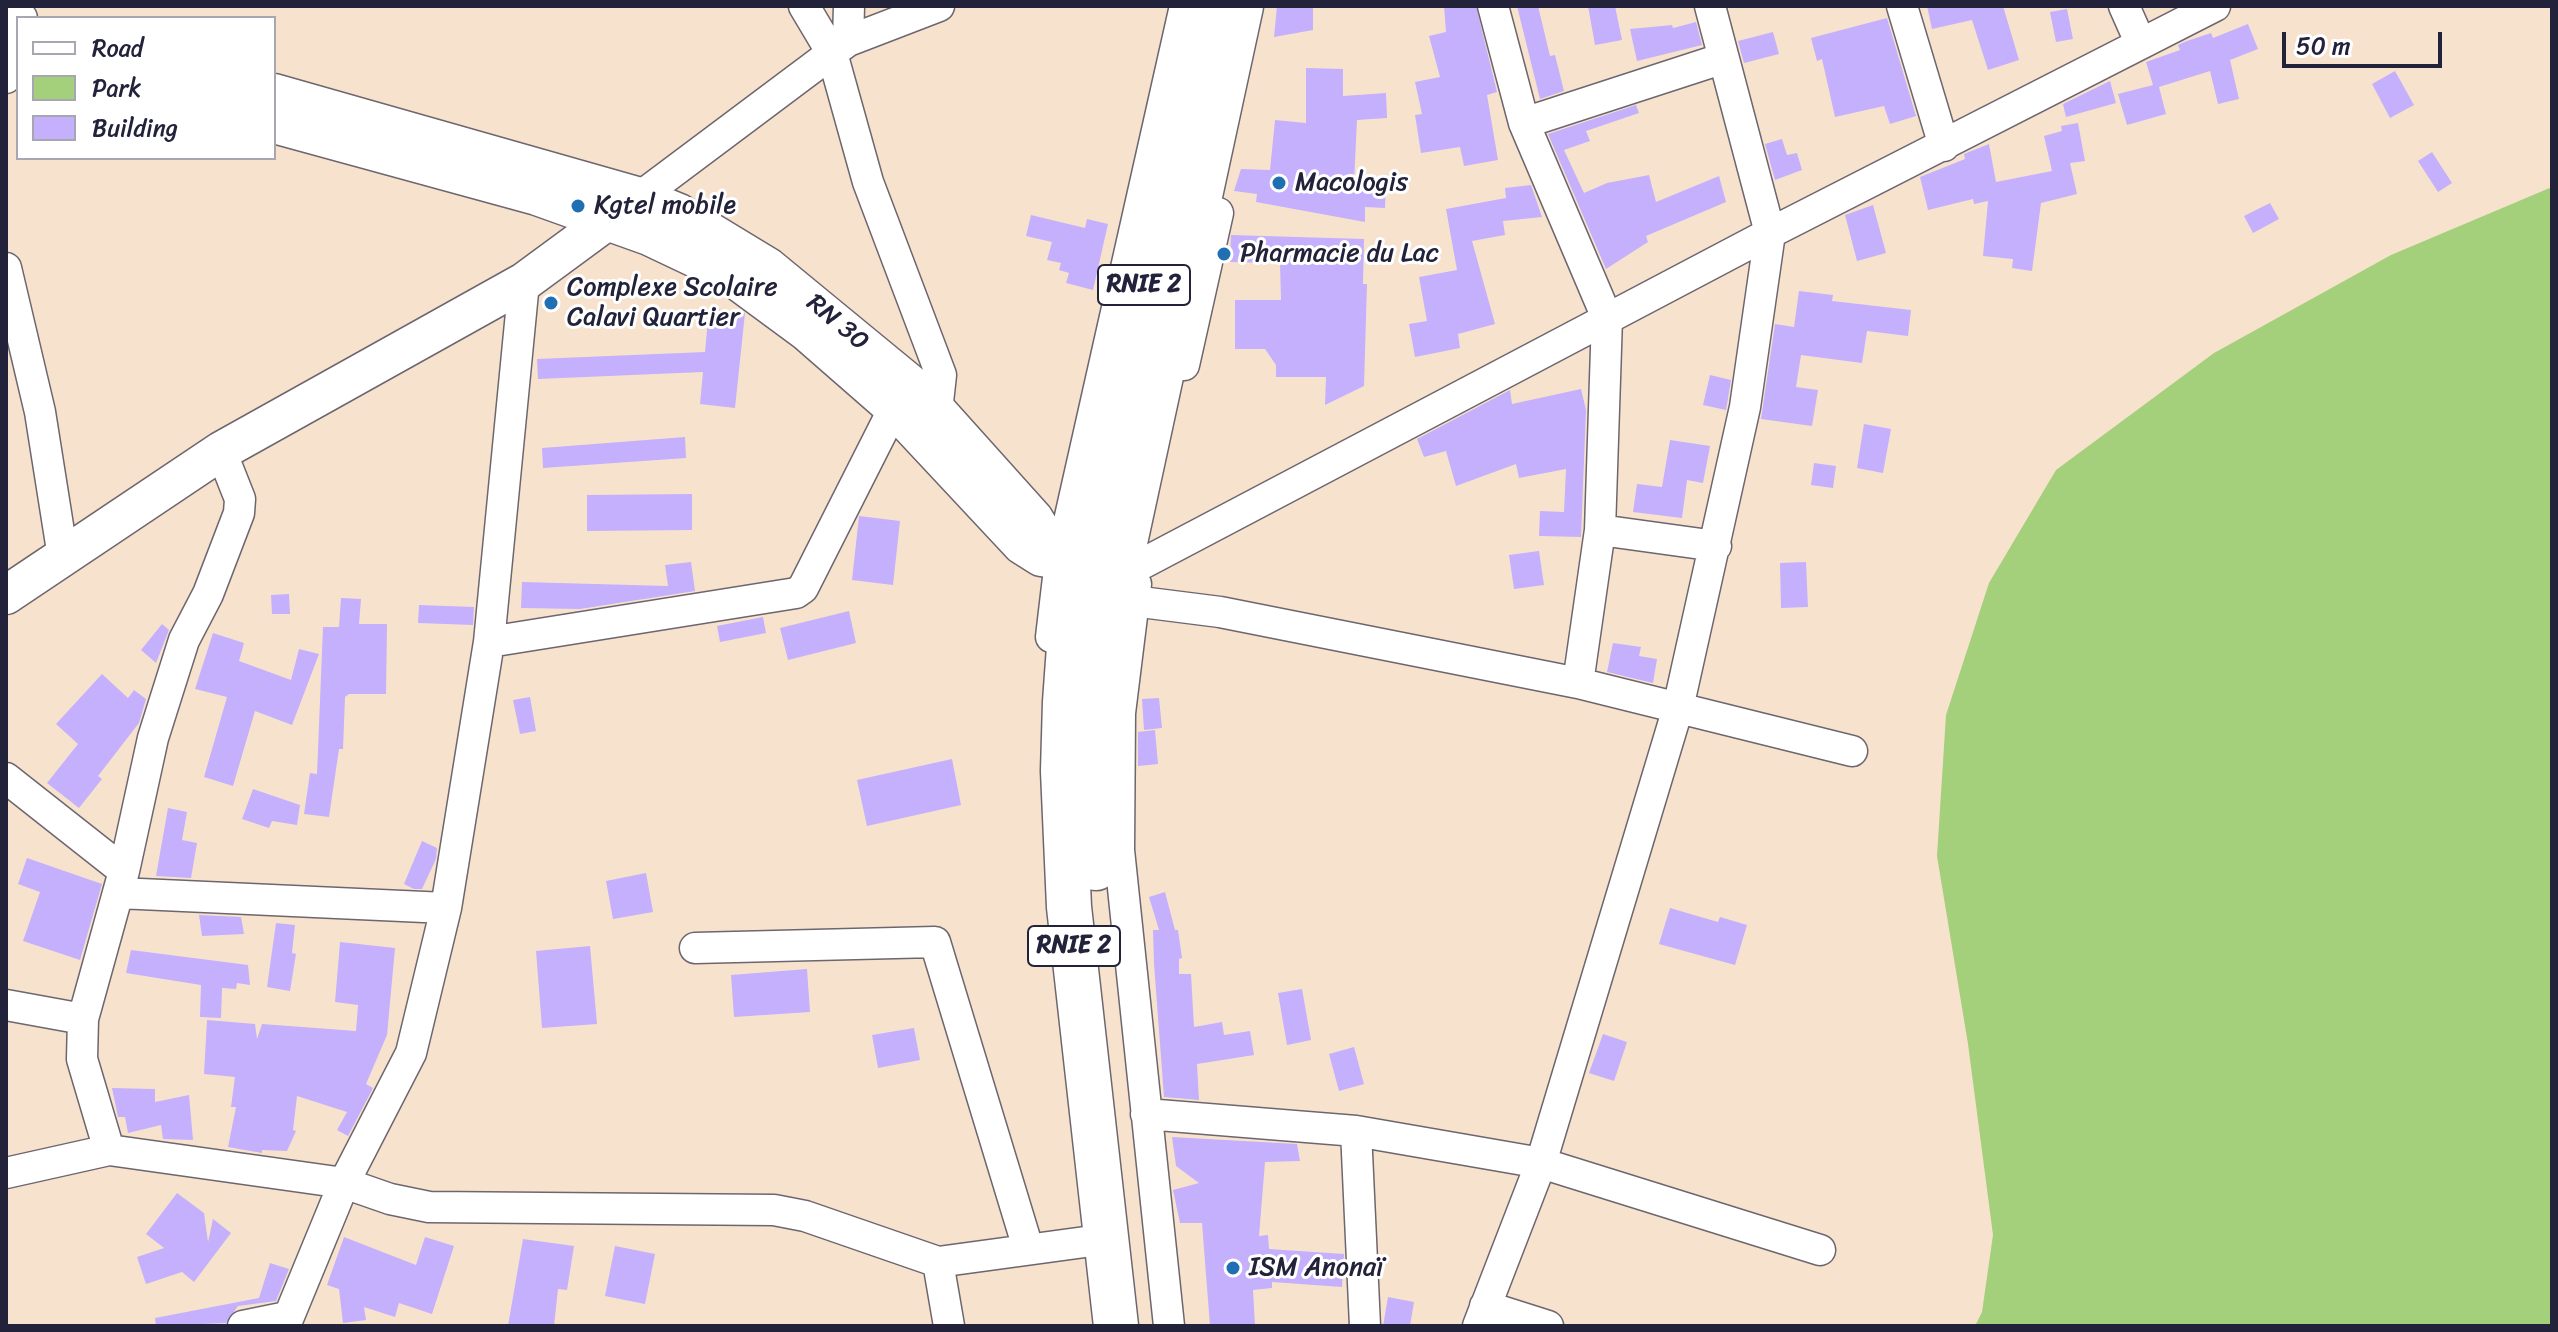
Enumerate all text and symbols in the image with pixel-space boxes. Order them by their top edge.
legend [16,16,276,160]
scale bar [2286,16,2446,66]
text: 50 m [2296,25,2351,67]
text: Road [92,27,143,69]
text: Park [92,67,141,109]
text: Building [92,107,178,149]
place label: Macologis [1295,167,1408,199]
marker: Macologis [1270,174,1288,192]
place label: Kgtel mobile [594,190,736,222]
marker: Kgtel mobile [569,197,587,215]
place label: Pharmacie du Lac [1240,238,1439,270]
marker: Pharmacie du Lac [1215,245,1233,263]
road number: RNIE 2 [1098,265,1190,305]
place label: Complexe Scolaire Calavi Quartier [567,272,778,334]
street label: RN 30 [800,288,874,358]
marker: Complexe Scolaire Calavi Quartier [542,294,560,312]
road number: RNIE 2 [1028,926,1120,966]
place label: ISM Anonaï [1249,1252,1383,1284]
marker: ISM Anonaï [1224,1259,1242,1277]

